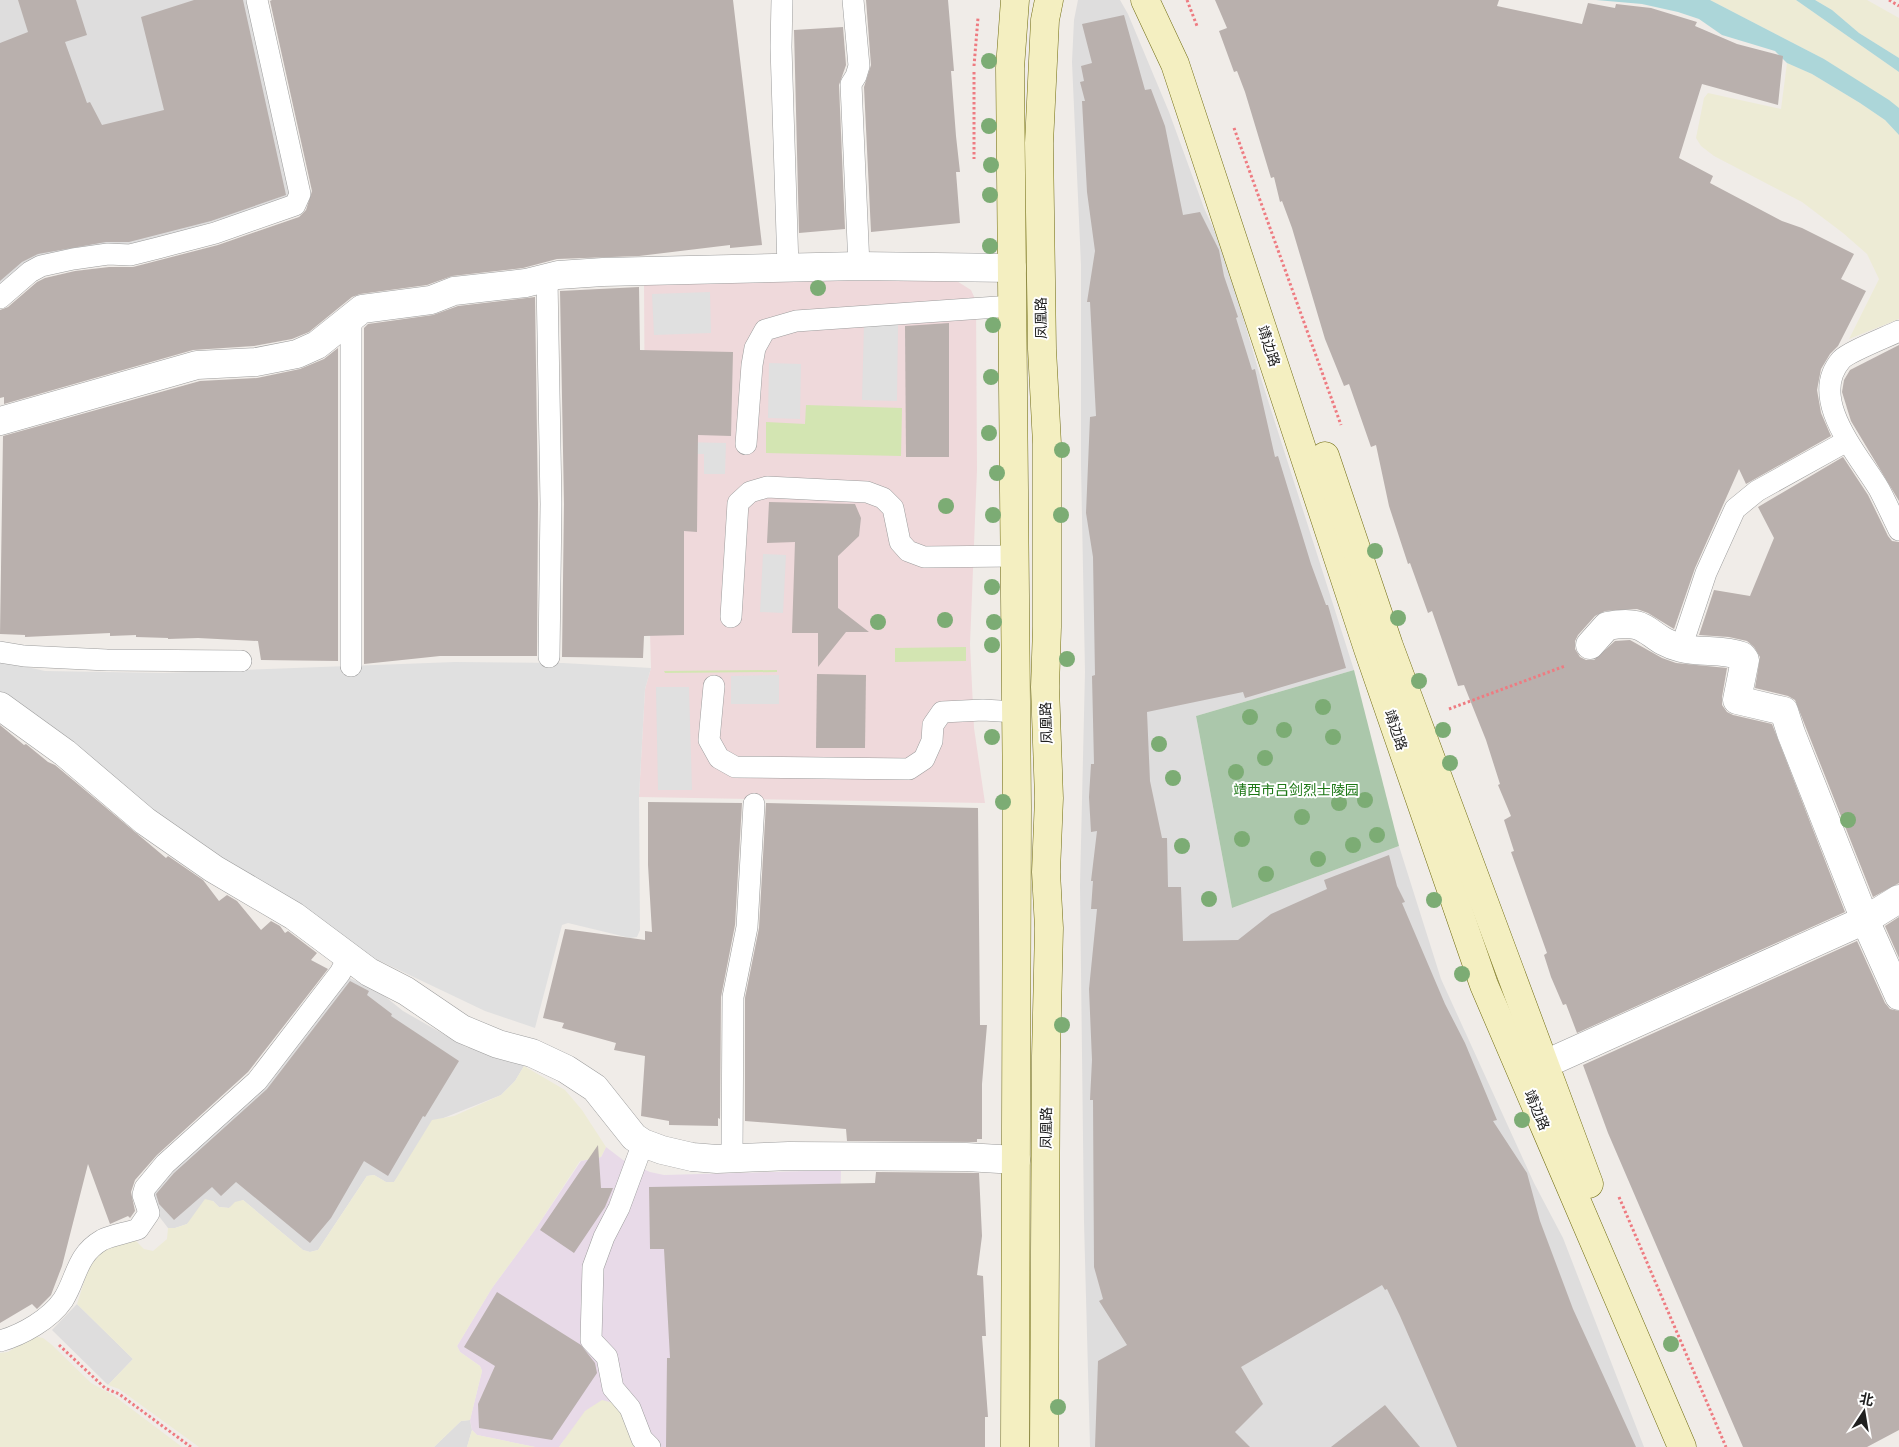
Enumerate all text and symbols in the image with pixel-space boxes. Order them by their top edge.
street label: 凤凰路 [1031,297,1050,339]
street label: 靖边路 [1254,323,1285,369]
street label: 凤凰路 [1035,702,1056,744]
street label: 靖边路 [1381,707,1412,753]
park label: 靖西市吕剑烈士陵园 [1233,780,1359,799]
street label: 靖边路 [1521,1087,1554,1133]
street label: 凤凰路 [1036,1107,1055,1149]
north arrow [1839,1387,1889,1437]
text: 北 [1858,1388,1876,1410]

